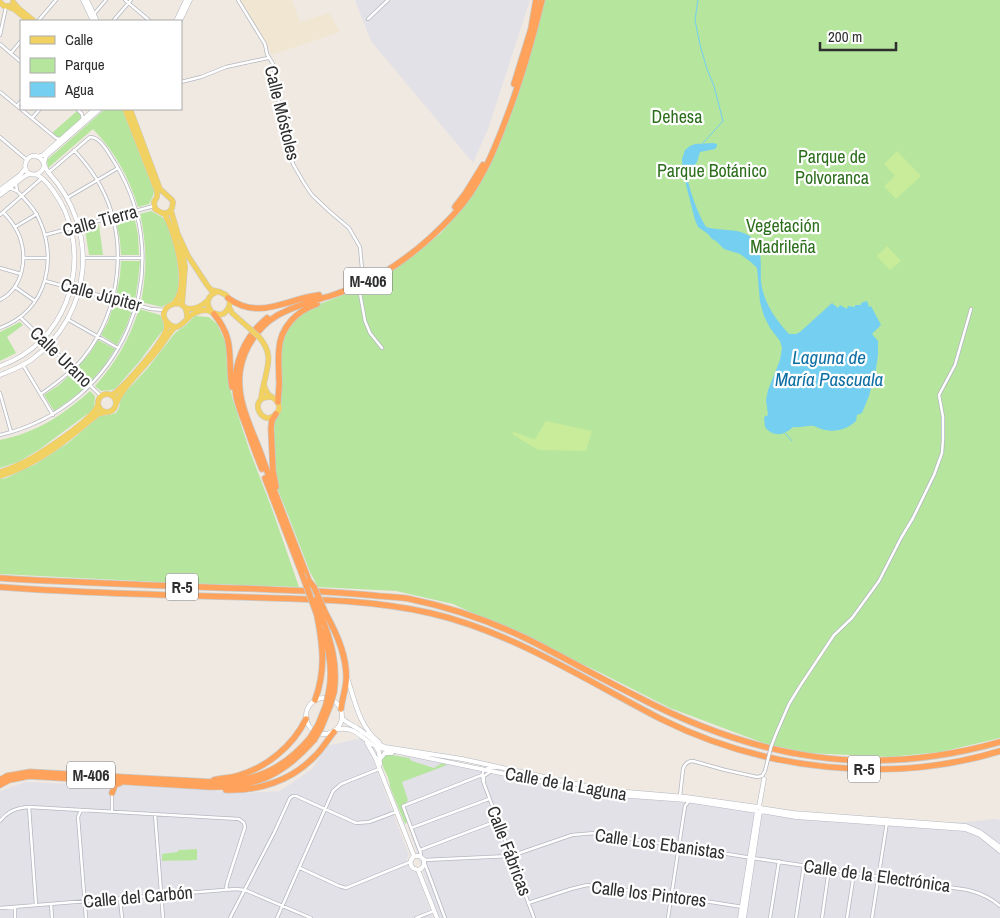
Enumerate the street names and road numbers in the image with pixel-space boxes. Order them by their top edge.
street label: Calle Móstoles [259,63,306,163]
street label: Calle Tierra [60,199,140,242]
road number: M-406 [344,268,392,294]
street label: Calle Júpiter [58,272,144,317]
street label: Calle Urano [25,321,98,393]
road number: R-5 [166,574,198,600]
road number: R-5 [848,756,880,782]
street label: Calle de la Laguna [503,761,629,807]
road number: M-406 [67,762,115,788]
street label: Calle Fábricas [481,802,538,899]
street label: Calle Los Ebanistas [593,822,727,865]
street label: Calle de la Electrónica [802,853,952,898]
street label: Calle los Pintores [590,874,708,913]
street label: Calle del Carbón [82,879,194,914]

